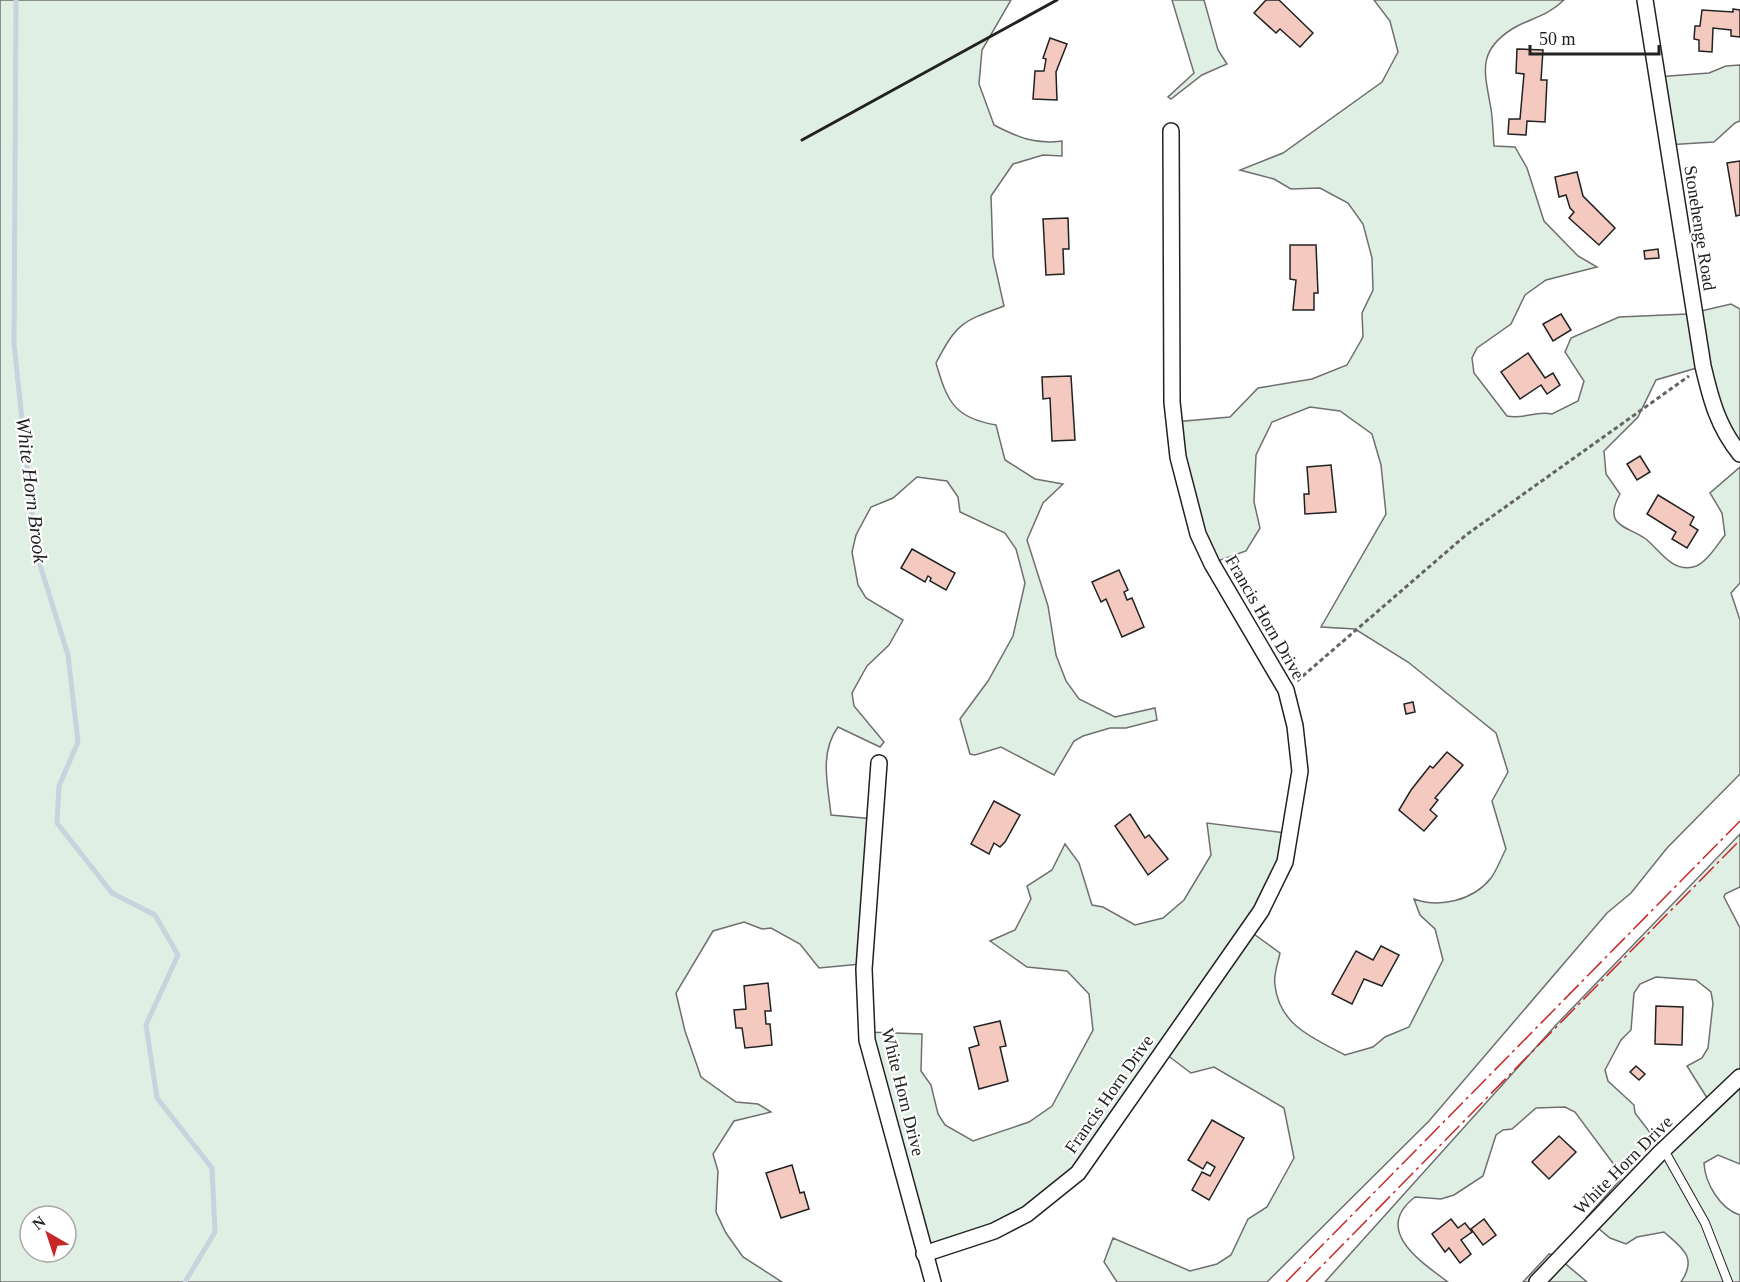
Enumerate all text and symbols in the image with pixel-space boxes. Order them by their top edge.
scale bar [1530,18,1659,56]
text: 50 m [1539,29,1576,49]
street label: Stonehenge Road [1680,164,1720,292]
water label: White Horn Brook [12,416,52,565]
street label: Francis Horn Drive [1221,551,1309,683]
street label: White Horn Drive [877,1026,929,1158]
street label: Francis Horn Drive [1061,1031,1157,1157]
street label: White Horn Drive [1570,1112,1676,1218]
north arrow [18,1204,78,1264]
text: N [29,1212,49,1233]

